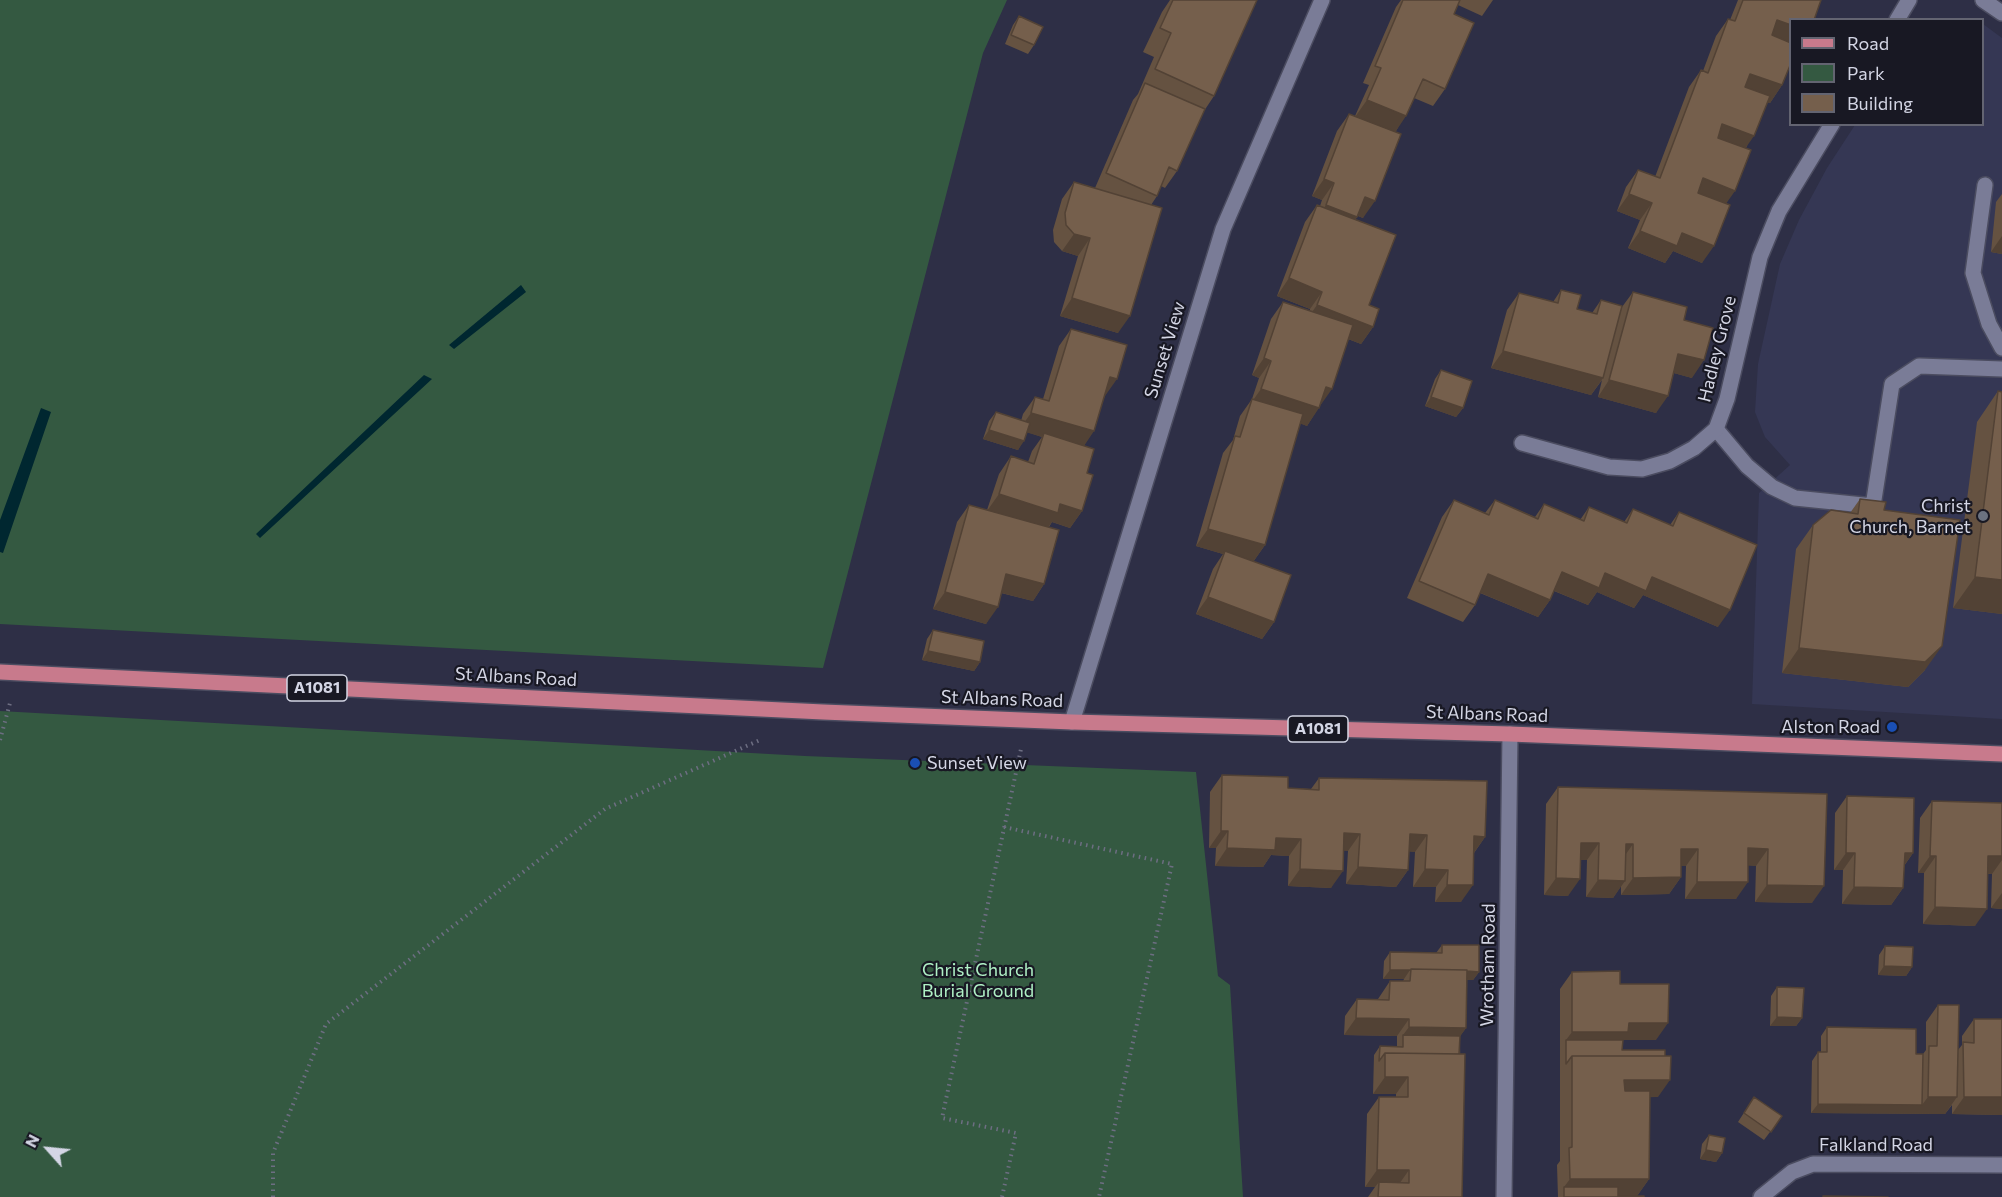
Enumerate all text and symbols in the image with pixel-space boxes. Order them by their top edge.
legend [1789,18,1984,126]
text: Road [1847,32,1889,54]
text: Park [1847,62,1885,84]
text: Building [1847,92,1913,114]
street label: Hadley Grove [1693,294,1741,404]
street label: Sunset View [1140,299,1190,401]
place label: Christ Church, Barnet [1849,495,1971,538]
marker: Christ Church, Barnet [1976,509,1990,523]
street label: St Albans Road [454,663,578,691]
road number: A1081 [287,675,347,701]
street label: St Albans Road [941,686,1063,712]
street label: St Albans Road [1426,701,1548,727]
road number: A1081 [1288,716,1348,742]
place label: Alston Road [1781,716,1880,738]
marker: Alston Road [1885,720,1899,734]
place label: Sunset View [927,752,1027,774]
marker: Sunset View [908,756,922,770]
street label: Wrotham Road [1476,903,1500,1027]
park label: Christ Church Burial Ground [922,959,1034,1002]
north arrow [18,1119,78,1179]
text: N [20,1131,43,1150]
street label: Falkland Road [1819,1134,1933,1156]

